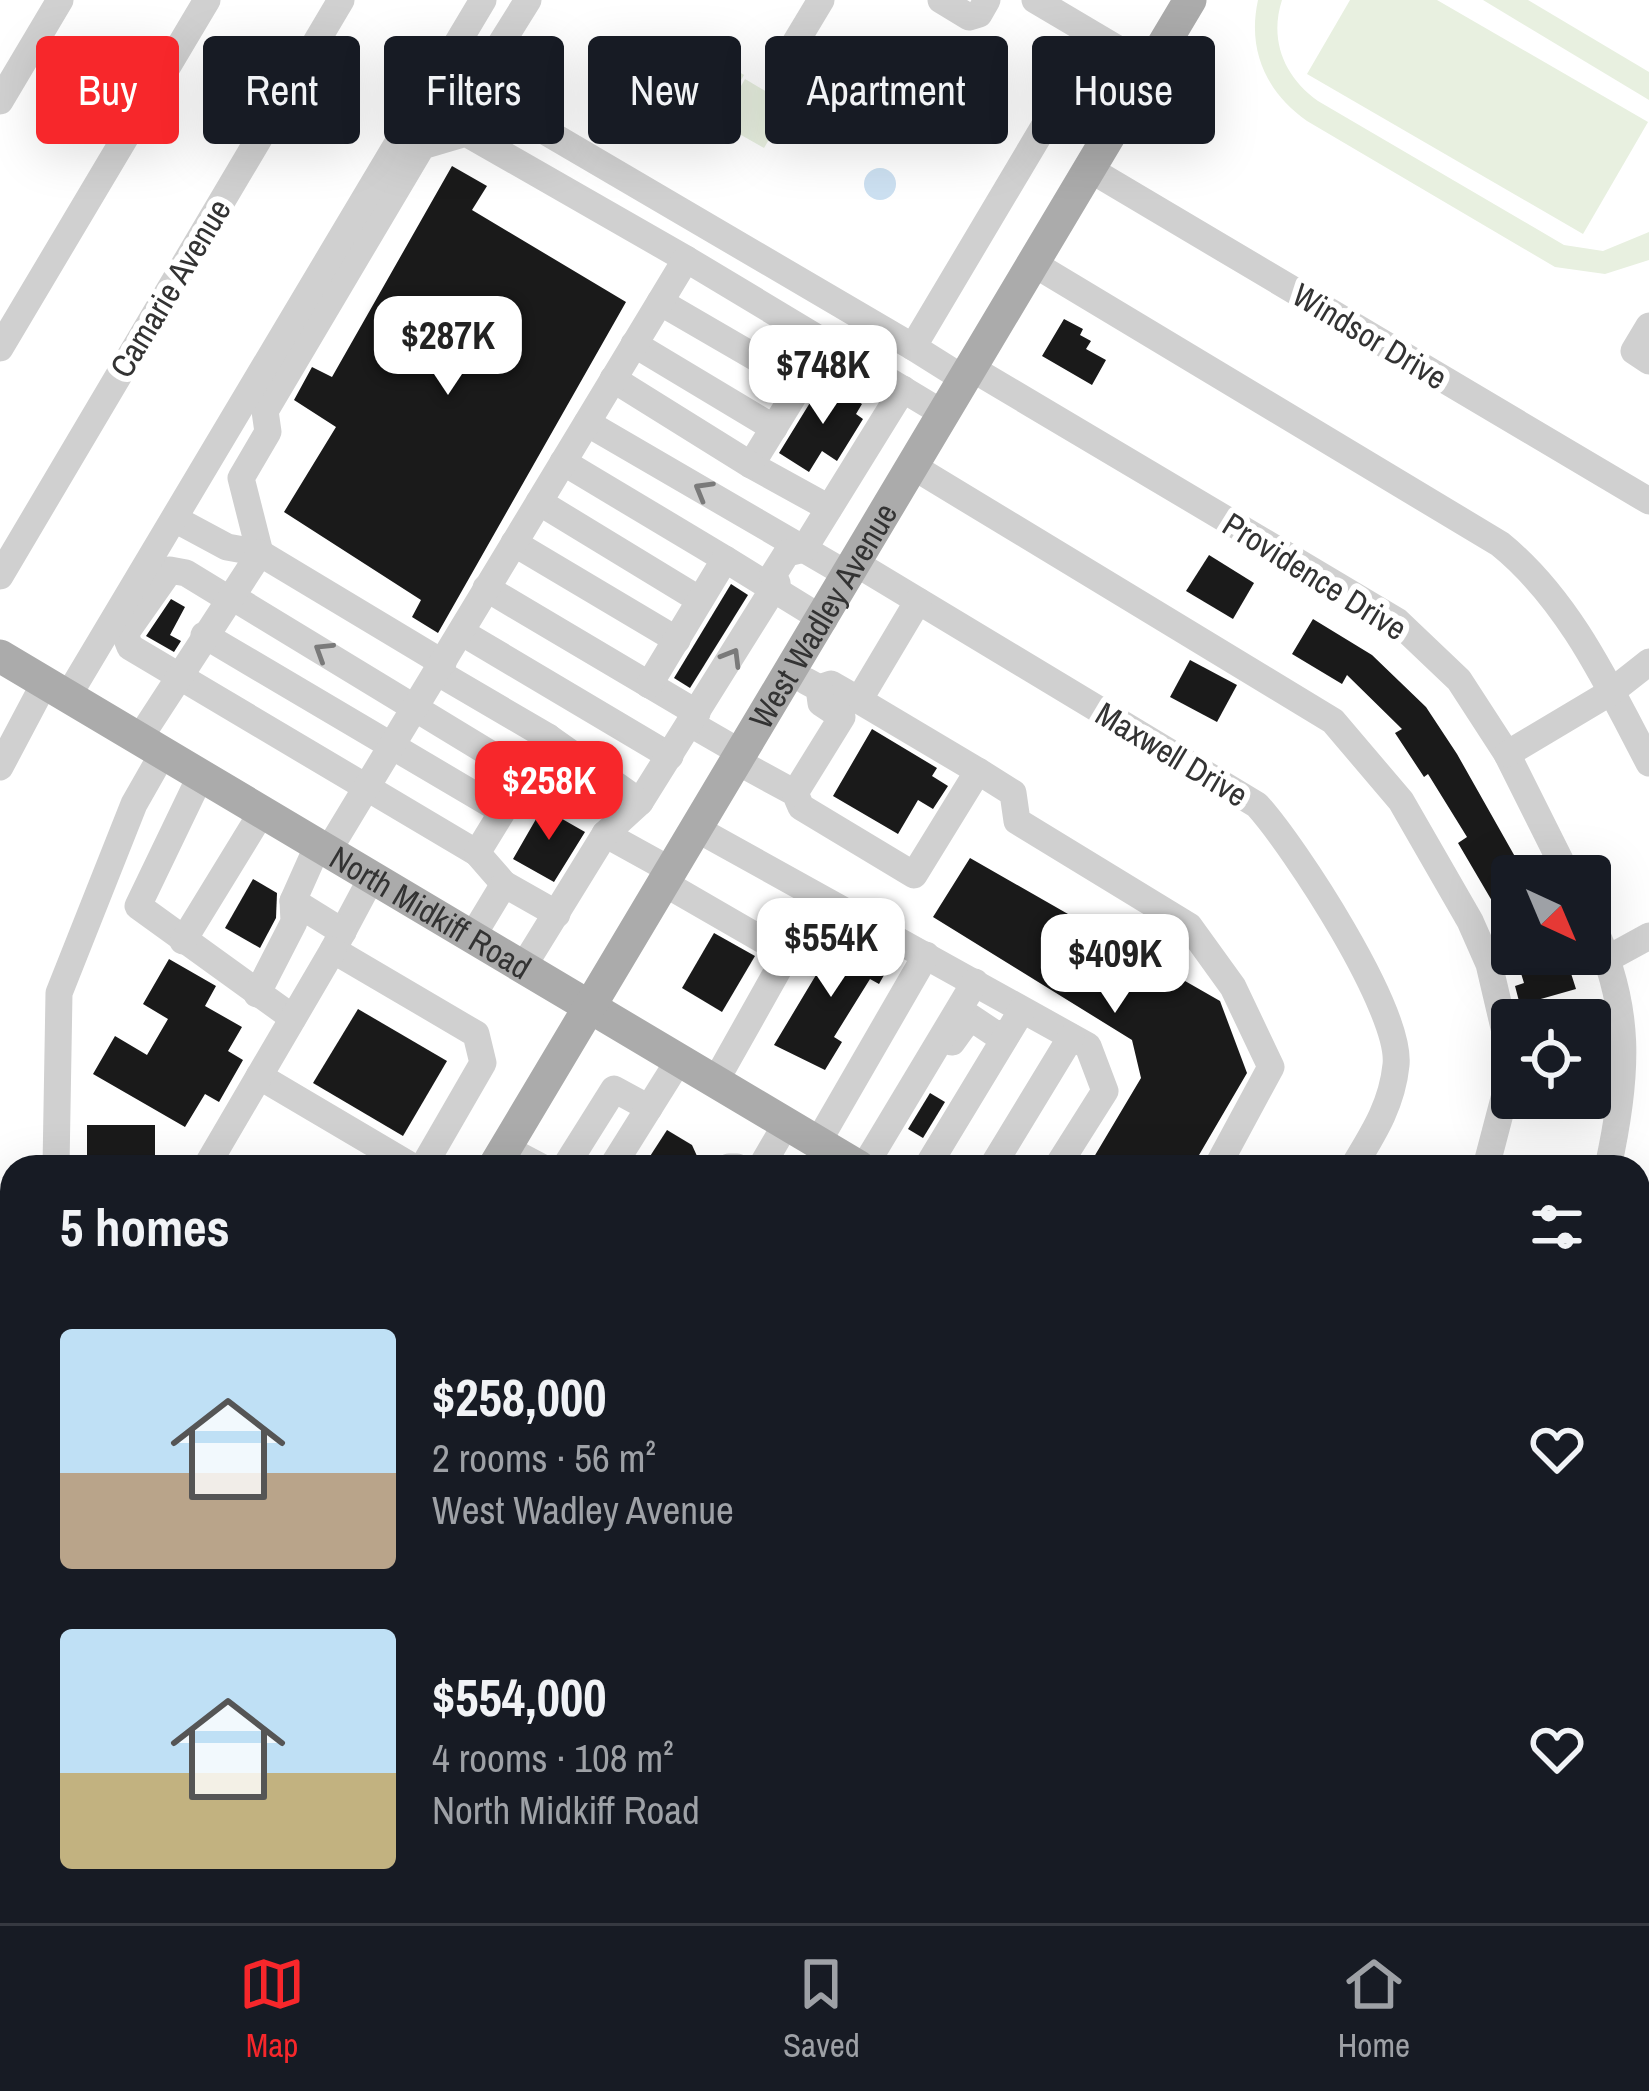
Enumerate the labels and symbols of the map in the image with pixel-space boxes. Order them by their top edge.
street label: Camarie Avenue [99,190,241,386]
street label: Windsor Drive [1285,273,1455,399]
pin: $287K [364,296,532,398]
pin: $748K [739,325,907,427]
one-way arrow [694,482,715,505]
street label: West Wadley Avenue [739,495,907,737]
street label: Providence Drive [1215,502,1415,650]
one-way arrow [314,643,336,665]
one-way arrow [718,648,740,670]
street label: Maxwell Drive [1088,691,1256,817]
pin: $258K [465,741,633,843]
street label: North Midkiff Road [322,835,539,989]
north arrow [1491,855,1611,975]
pin: $554K [747,898,915,1000]
pin: $409K [1031,914,1199,1016]

